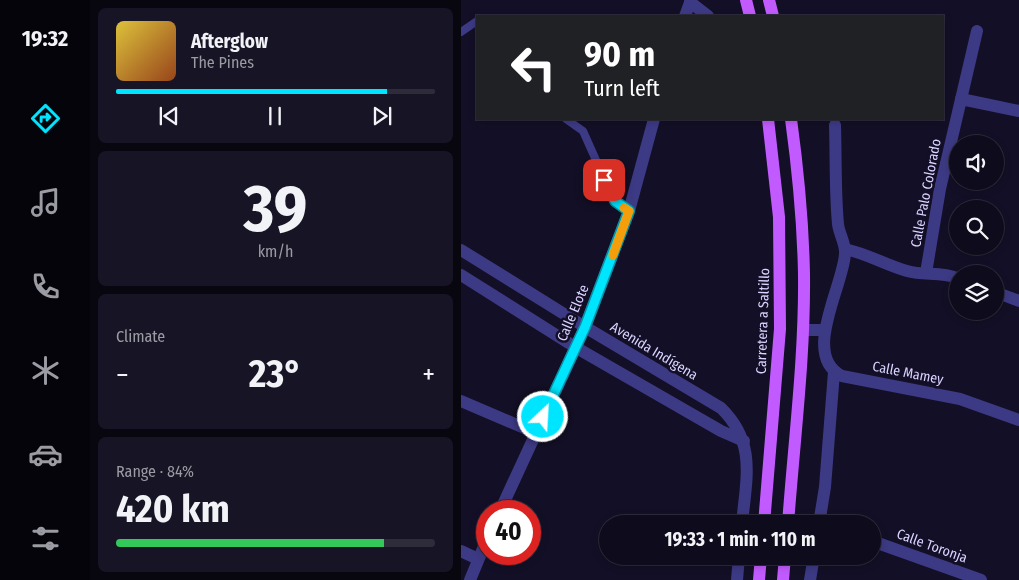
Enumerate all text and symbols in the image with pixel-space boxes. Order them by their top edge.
text: 19:32 [22,25,68,52]
text: Afterglow [191,30,268,53]
text: 90 m [584,33,655,75]
icon: left [501,35,566,100]
text: The Pines [191,53,254,72]
text: Turn left [584,75,660,102]
icon: directions [28,101,63,136]
icon: previous [155,102,183,130]
icon: pause [261,102,289,130]
icon: next [368,102,396,130]
map controls [949,135,1004,320]
button: sound [949,135,1004,190]
street label: Calle Palo Colorado [907,137,945,249]
pin [583,159,625,201]
icon: arrive [590,166,618,194]
text: 39 [244,170,307,248]
icon: music [28,185,63,220]
button: search [949,200,1004,255]
text: km/h [258,242,293,261]
button: layers [949,265,1004,320]
street label: Carretera a Saltillo [753,268,773,374]
icon: phone [28,269,63,304]
street label: Calle Elote [553,282,593,344]
street label: Avenida Indígena [607,318,701,384]
text: Climate [116,327,165,346]
text: 23° [249,351,302,397]
icon: climate [28,353,63,388]
text: − [116,358,129,391]
text: + [422,358,435,391]
street label: Calle Mamey [871,358,946,388]
position arrow [516,390,568,442]
icon: car [28,437,63,472]
text: Range · 84% [116,462,194,481]
text: 420 km [116,486,230,532]
speed limit sign: 40 [476,500,541,565]
icon: filters [28,521,63,556]
street label: Calle Toronja [894,525,970,567]
text: 19:33 · 1 min · 110 m [665,528,815,551]

